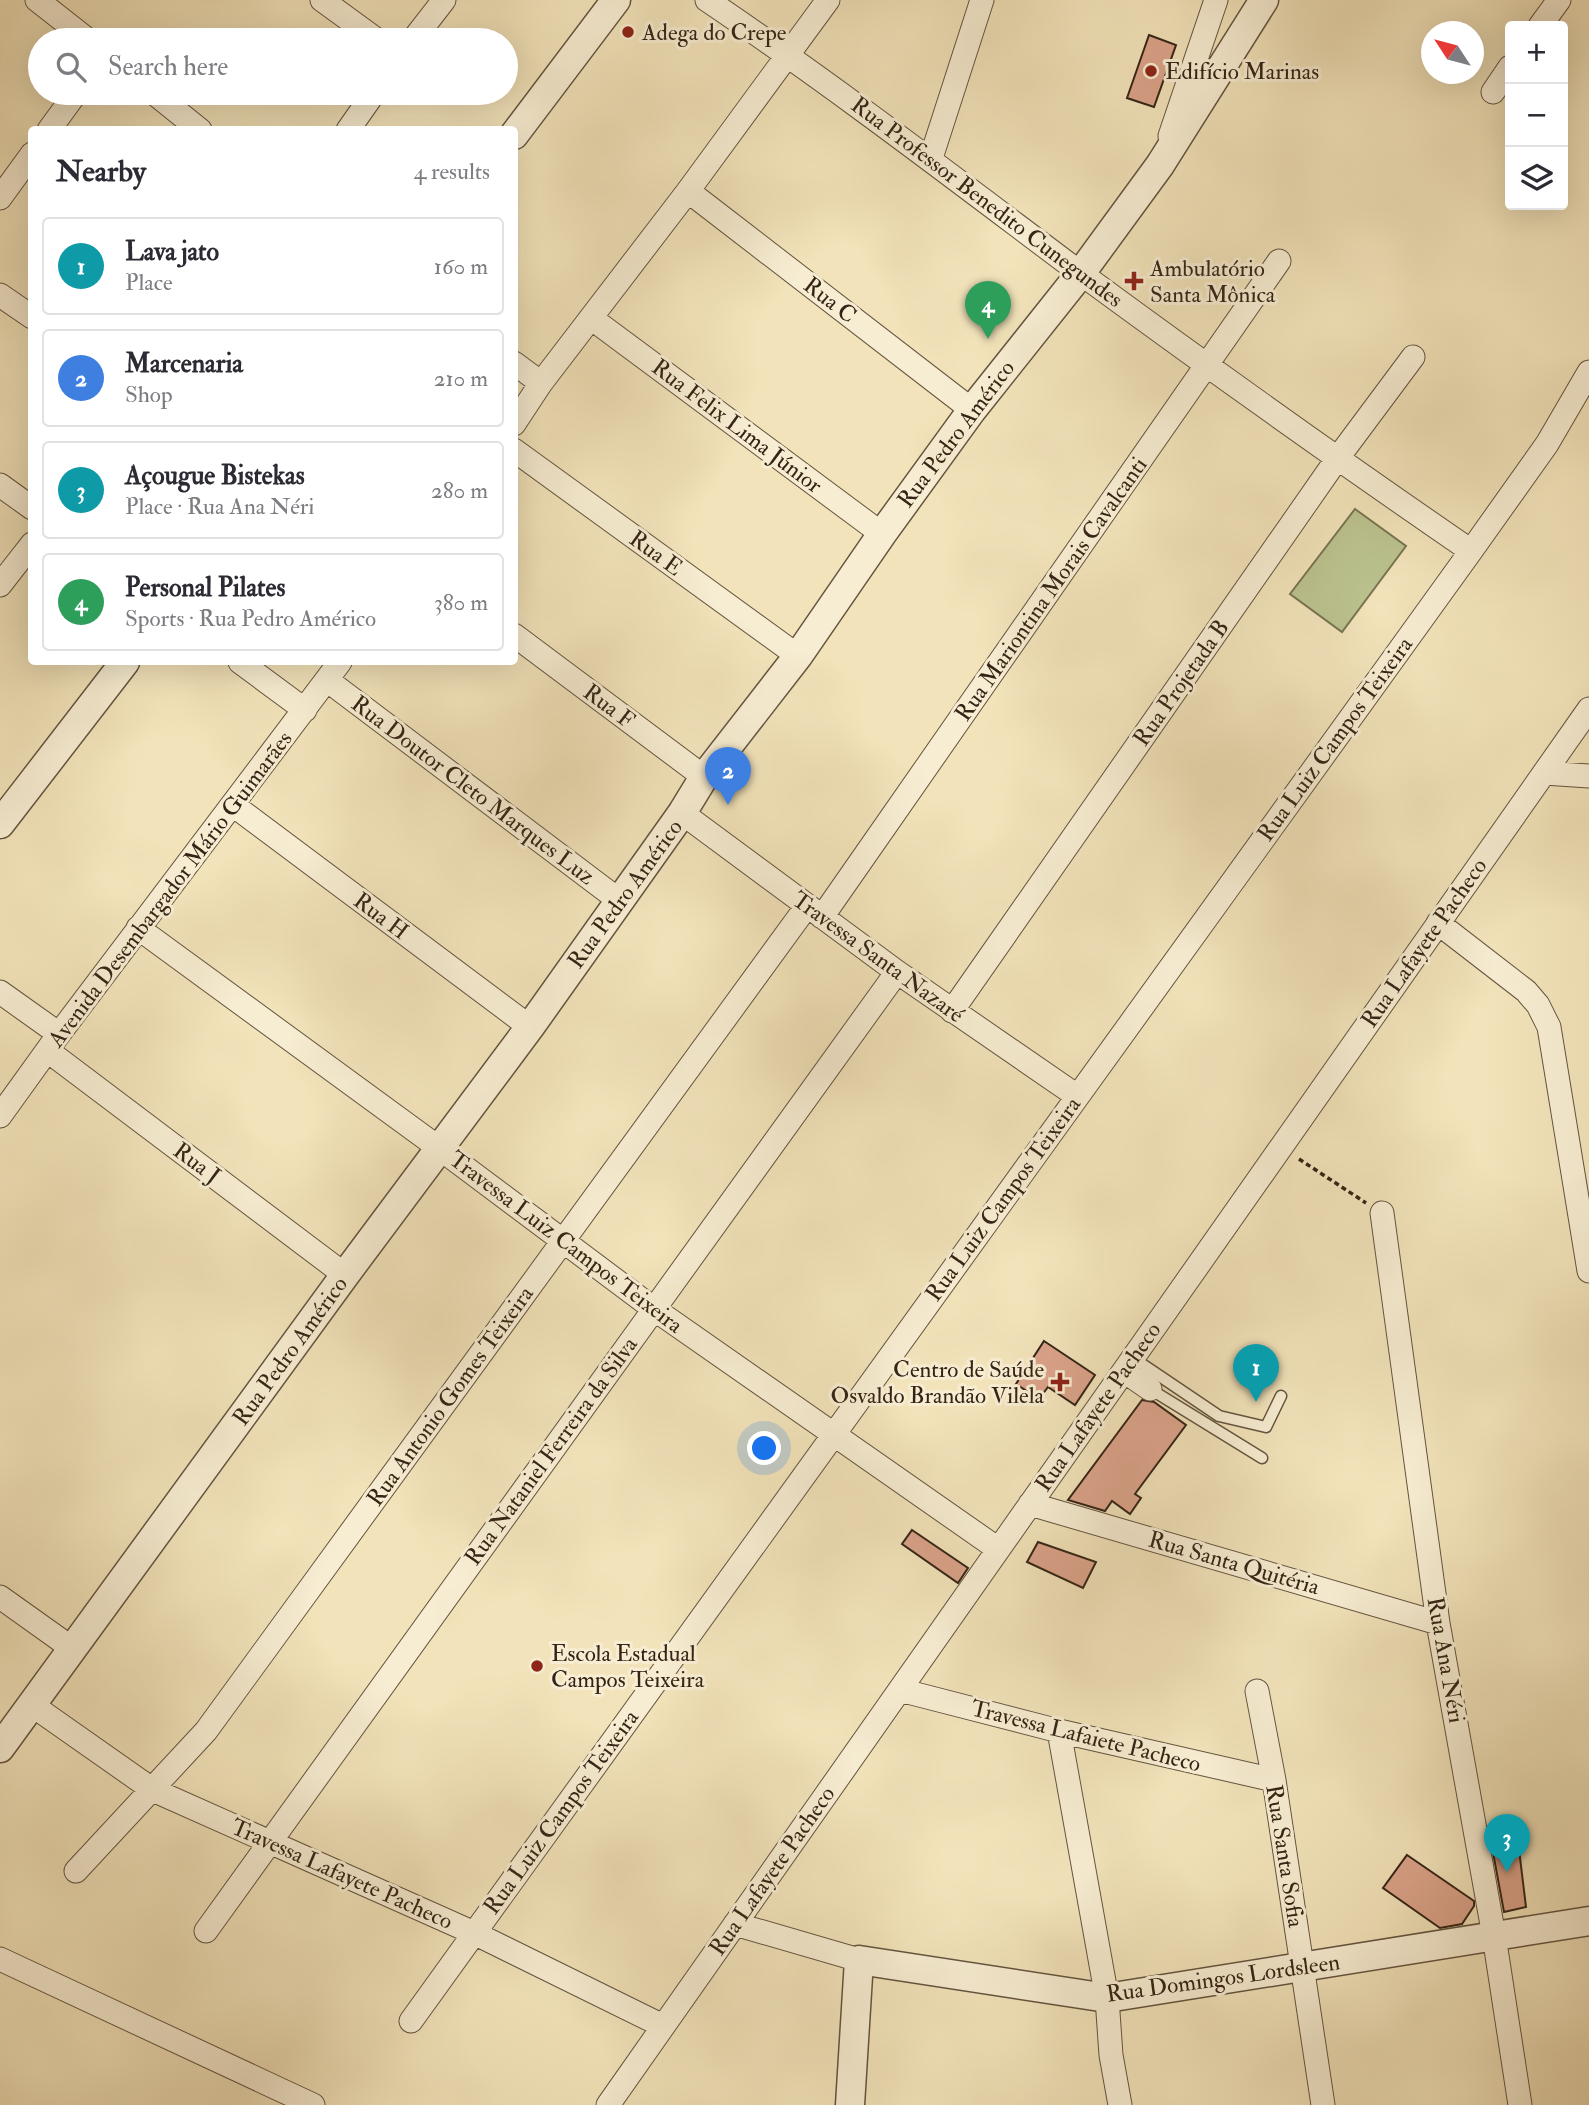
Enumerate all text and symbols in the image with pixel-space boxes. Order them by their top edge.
place label: Adega do Crepe [641,18,787,48]
north arrow [1421,21,1484,84]
map controls [1505,21,1568,210]
button: + [1505,21,1568,84]
marker: Adega do Crepe [620,24,636,40]
search box [28,28,518,105]
icon: search [52,48,90,86]
text: Search here [108,51,228,83]
place label: Edifício Marinas [1165,57,1319,86]
marker: Edifício Marinas [1143,63,1159,79]
button: − [1505,84,1568,147]
street label: Rua Professor Benedito Cunegundes [845,90,1129,314]
button: layers [1505,147,1568,210]
text: Nearby [56,153,146,190]
text: 4 results [414,157,490,186]
text: Lava jato [125,236,219,268]
text: 1 [77,252,85,281]
text: 160 m [434,252,488,281]
place label: Ambulatório Santa Mônica [1149,254,1276,309]
text: Place [125,268,173,297]
street label: Rua C [798,270,862,330]
marker: Ambulatório Santa Mônica [1124,271,1144,291]
pin: 4 [965,281,1011,339]
text: Marcenaria [125,348,243,380]
street label: Rua Felix Lima Júnior [646,352,828,500]
street label: Rua Pedro Américo [891,354,1021,514]
text: 2 [75,364,87,393]
text: 210 m [434,364,488,393]
text: Shop [125,380,173,409]
street label: Rua Mariontina Morais Cavalcanti [949,451,1153,727]
text: Açougue Bistekas [125,460,305,492]
text: 3 [77,476,85,505]
text: 280 m [431,476,488,505]
text: Place · Rua Ana Néri [125,492,315,521]
street label: Rua E [624,524,688,582]
text: Personal Pilates [125,572,285,604]
text: 4 [75,588,87,617]
text: 380 m [434,588,488,617]
text: Sports · Rua Pedro Américo [125,604,376,633]
street label: Rua Projetada B [1127,614,1235,752]
street label: Rua Luiz Campos Teixeira [1251,630,1420,848]
street label: Rua F [578,677,640,735]
street label: Rua Doutor Cleto Marques Luz [345,689,601,891]
street label: Avenida Desembargador Mário Guimarães [41,725,299,1054]
pin: 2 [705,747,751,805]
street label: Rua Pedro Américo [561,814,689,974]
street label: Rua Lafayete Pacheco [1355,853,1493,1033]
street label: Travessa Santa Nazaré [786,885,970,1029]
street label: Rua H [348,886,414,946]
street label: Rua Luiz Campos Teixeira [919,1090,1088,1308]
street label: Rua J [168,1136,226,1190]
street label: Travessa Luiz Campos Teixeira [443,1145,689,1341]
street label: Rua Pedro Américo [226,1271,354,1431]
street label: Rua Antonio Gomes Teixeira [360,1280,540,1512]
street label: Rua Lafayete Pacheco [1029,1317,1167,1497]
street label: Rua Nataniel Ferreira da Silva [458,1331,644,1571]
pin: 1 [1233,1344,1279,1402]
place label: Centro de Saúde Osvaldo Brandão Vilela [831,1355,1045,1410]
marker: Centro de Saúde Osvaldo Brandão Vilela [1050,1372,1070,1392]
your location [747,1431,781,1465]
street label: Rua Santa Quitéria [1145,1525,1323,1601]
street label: Rua Ana Néri [1421,1595,1471,1725]
place label: Escola Estadual Campos Teixeira [551,1639,705,1695]
marker: Escola Estadual Campos Teixeira [529,1658,545,1674]
street label: Travessa Lafaiete Pacheco [968,1693,1204,1779]
street label: Rua Luiz Campos Teixeira [477,1703,646,1921]
street label: Rua Lafayete Pacheco [703,1781,841,1961]
street label: Rua Santa Sofia [1259,1783,1311,1930]
street label: Travessa Lafayete Pacheco [227,1812,457,1936]
pin: 3 [1484,1814,1530,1872]
street label: Rua Domingos Lordsleen [1104,1947,1342,2009]

